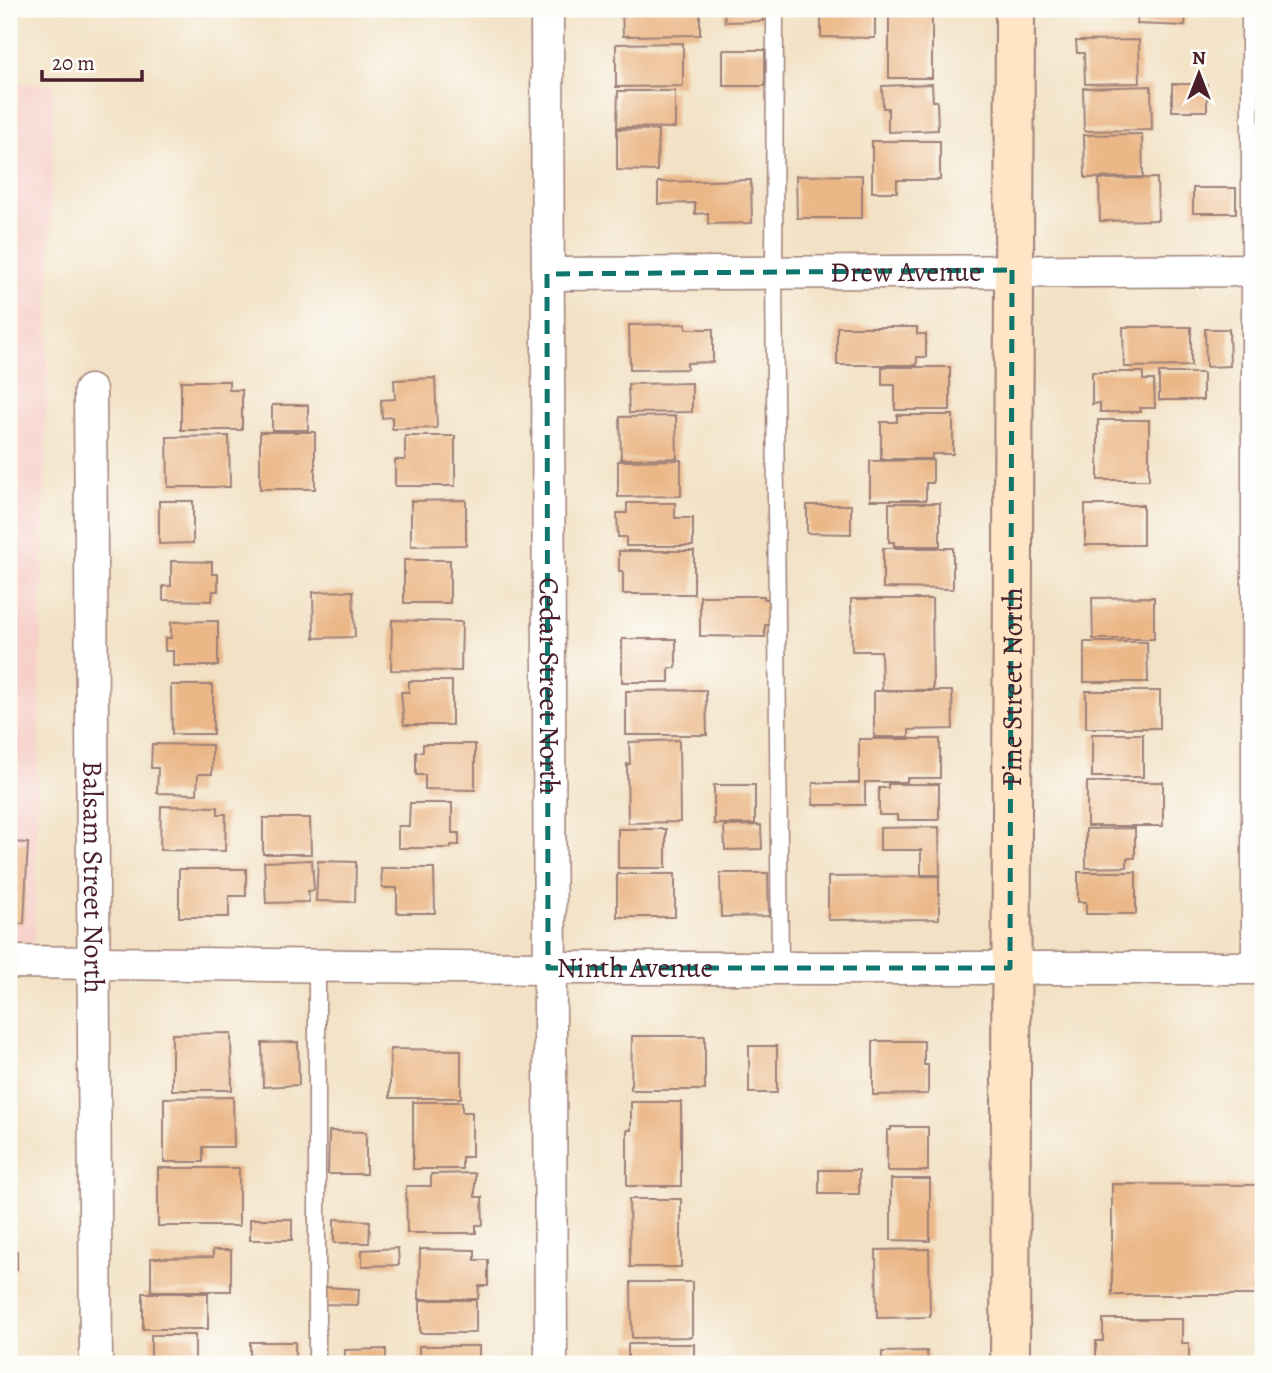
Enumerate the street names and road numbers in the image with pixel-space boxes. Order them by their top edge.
street label: Drew Avenue [830,253,982,291]
street label: Cedar Street North [530,578,568,795]
street label: Pine Street North [993,587,1032,787]
street label: Balsam Street North [73,761,113,994]
street label: Ninth Avenue [557,949,713,987]

